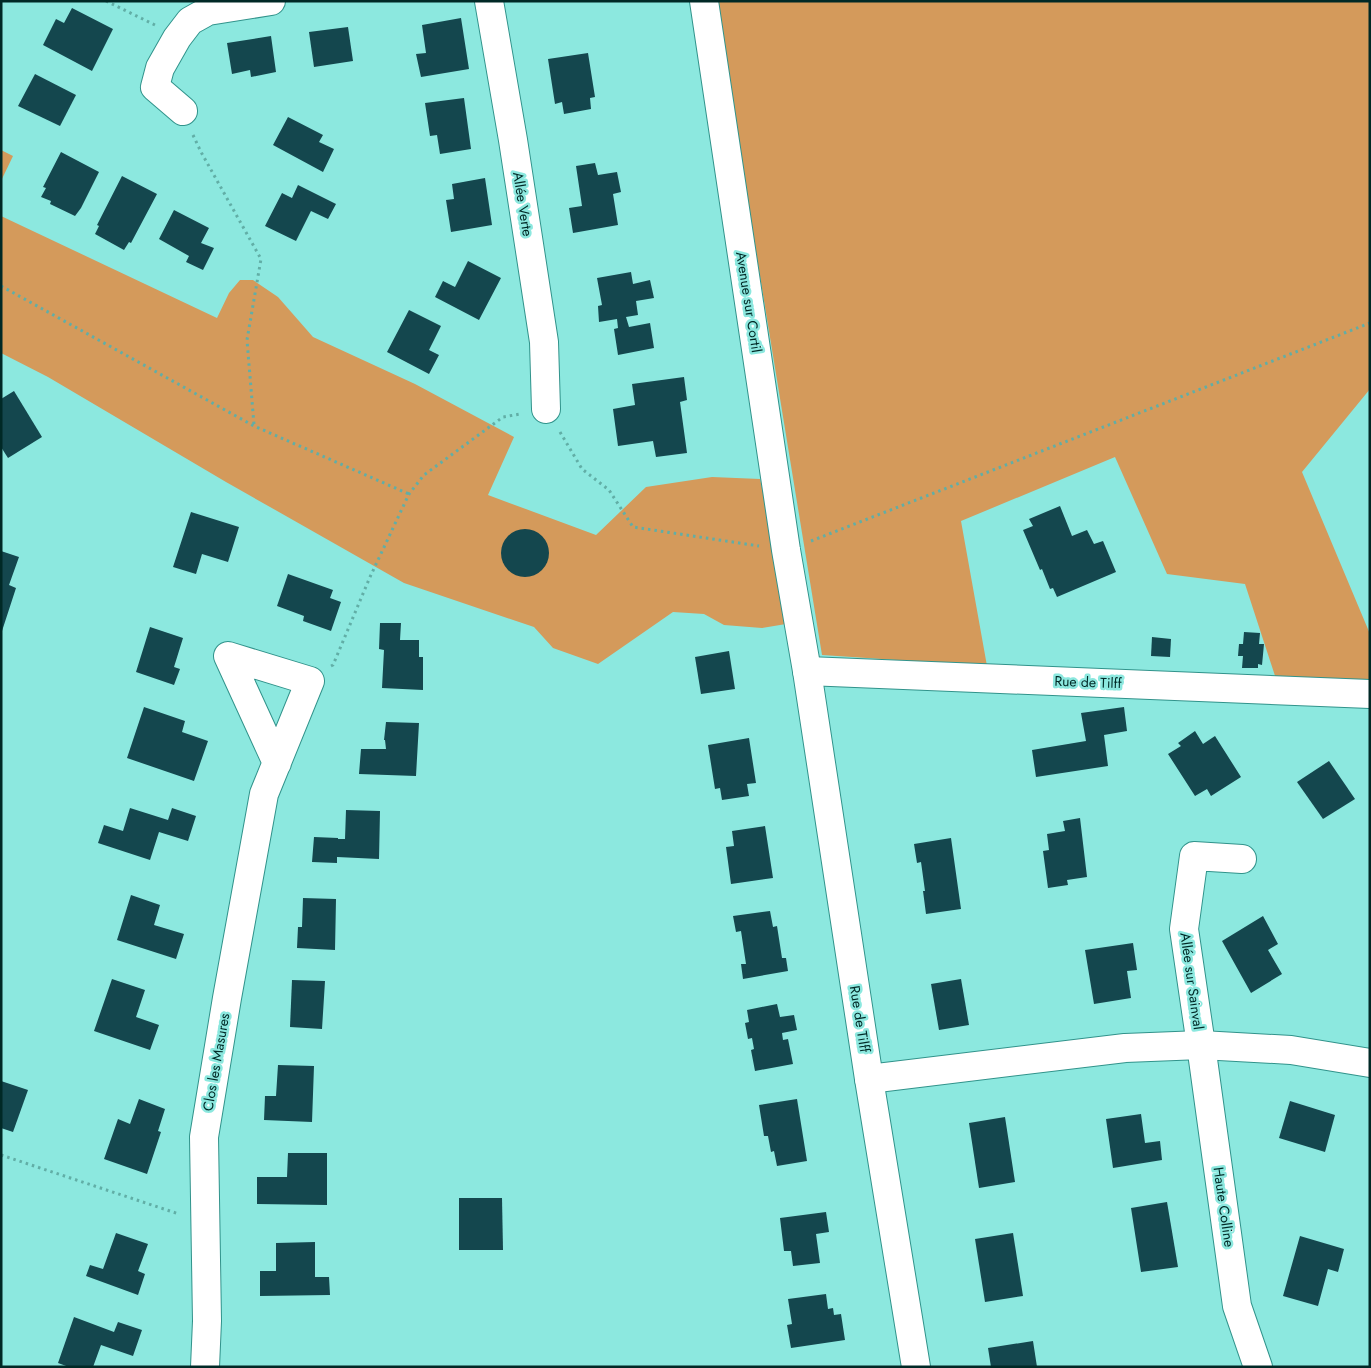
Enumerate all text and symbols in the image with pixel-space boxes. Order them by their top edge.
street label: Allée Verte [508,170,538,238]
street label: Avenue sur Cortil [731,250,767,354]
street label: Rue de Tilff [1054,671,1123,693]
street label: Allée sur Sainval [1175,931,1209,1031]
street label: Rue de Tilff [845,984,875,1055]
street label: Clos les Masures [198,1011,235,1113]
street label: Haute Colline [1208,1166,1240,1248]

